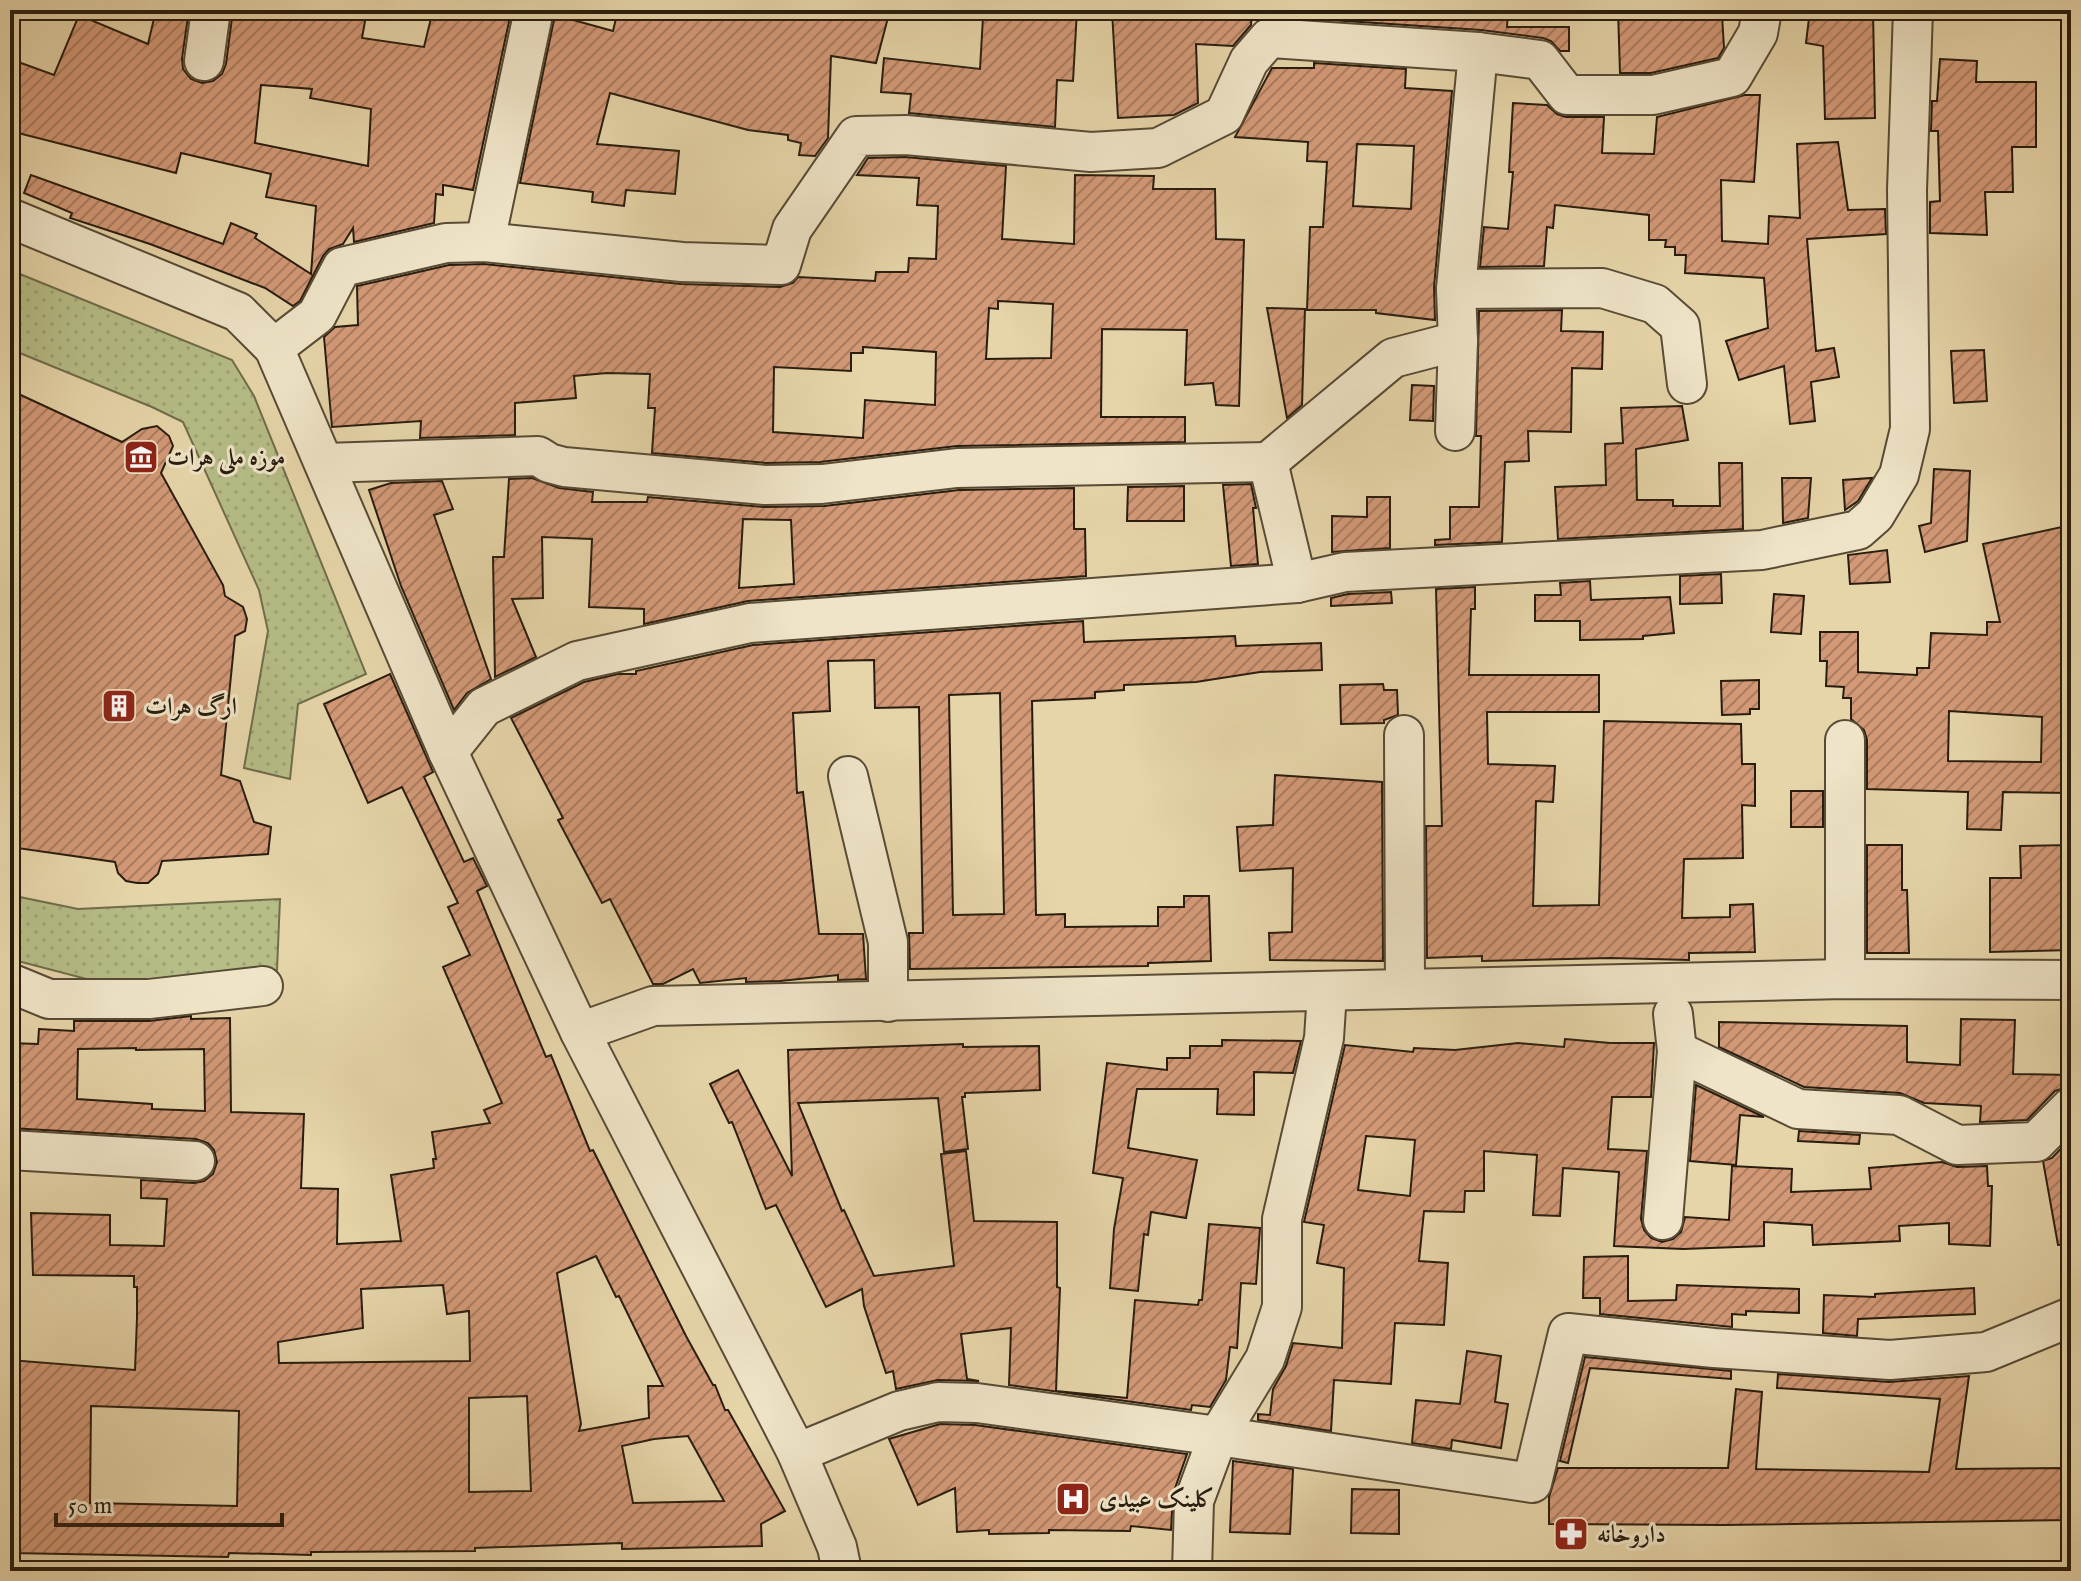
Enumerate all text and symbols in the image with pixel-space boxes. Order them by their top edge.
museum icon: موزه ملی هرات [122,438,160,476]
place label: موزه ملی هرات [167,443,285,476]
building icon: ارگ هرات [100,687,138,725]
place label: ارگ هرات [145,692,237,723]
scale bar [56,1477,282,1527]
hospital icon: کلینک عبیدی [1054,1480,1092,1518]
place label: کلینک عبیدی [1099,1485,1215,1516]
text: 50 m [68,1491,112,1522]
pharmacy icon: داروخانه [1552,1515,1590,1553]
place label: داروخانه [1597,1520,1666,1551]

